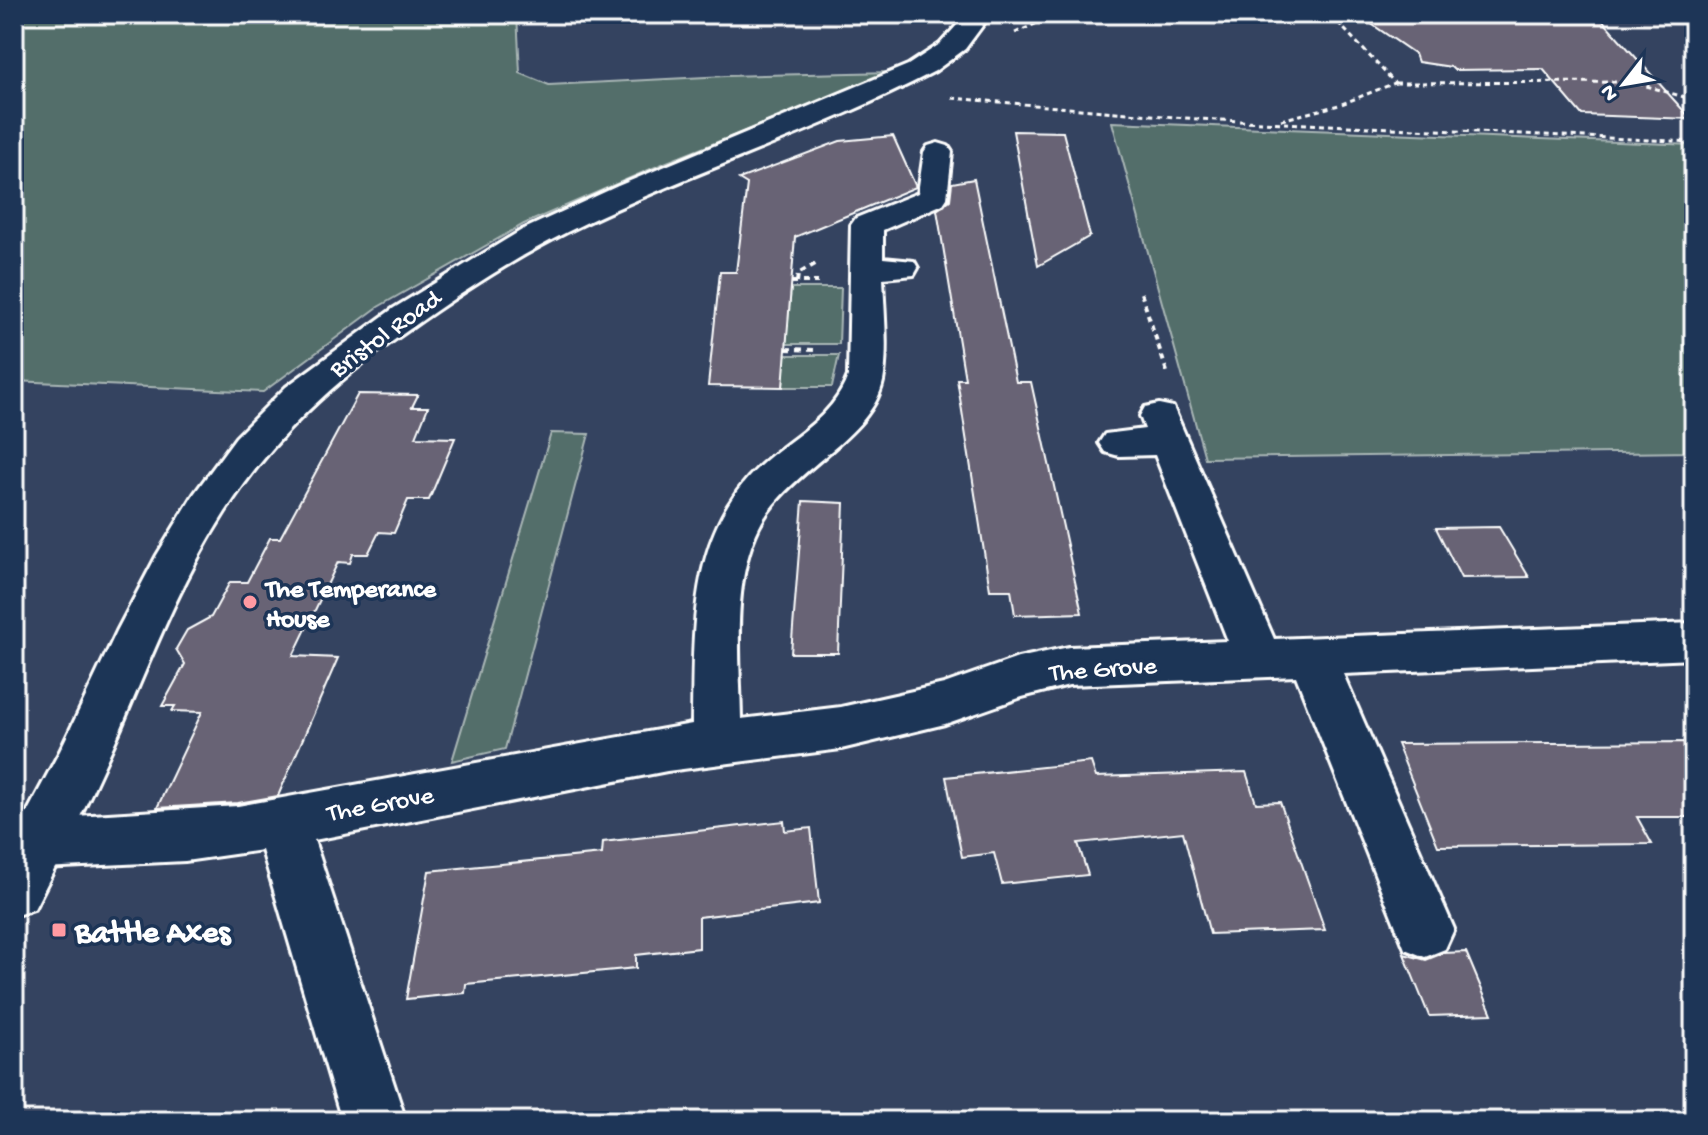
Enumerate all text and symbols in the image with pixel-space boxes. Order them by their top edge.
north arrow [1584,44,1664,124]
text: N [1595,79,1625,105]
street label: Bristol Road [324,284,450,387]
place label: The Temperance House [264,576,437,637]
marker: The Temperance House [241,593,259,611]
street label: The Grove [1047,652,1159,691]
street label: The Grove [323,782,437,831]
place label: Battle Axes [74,916,233,954]
marker: Battle Axes [50,921,68,939]

